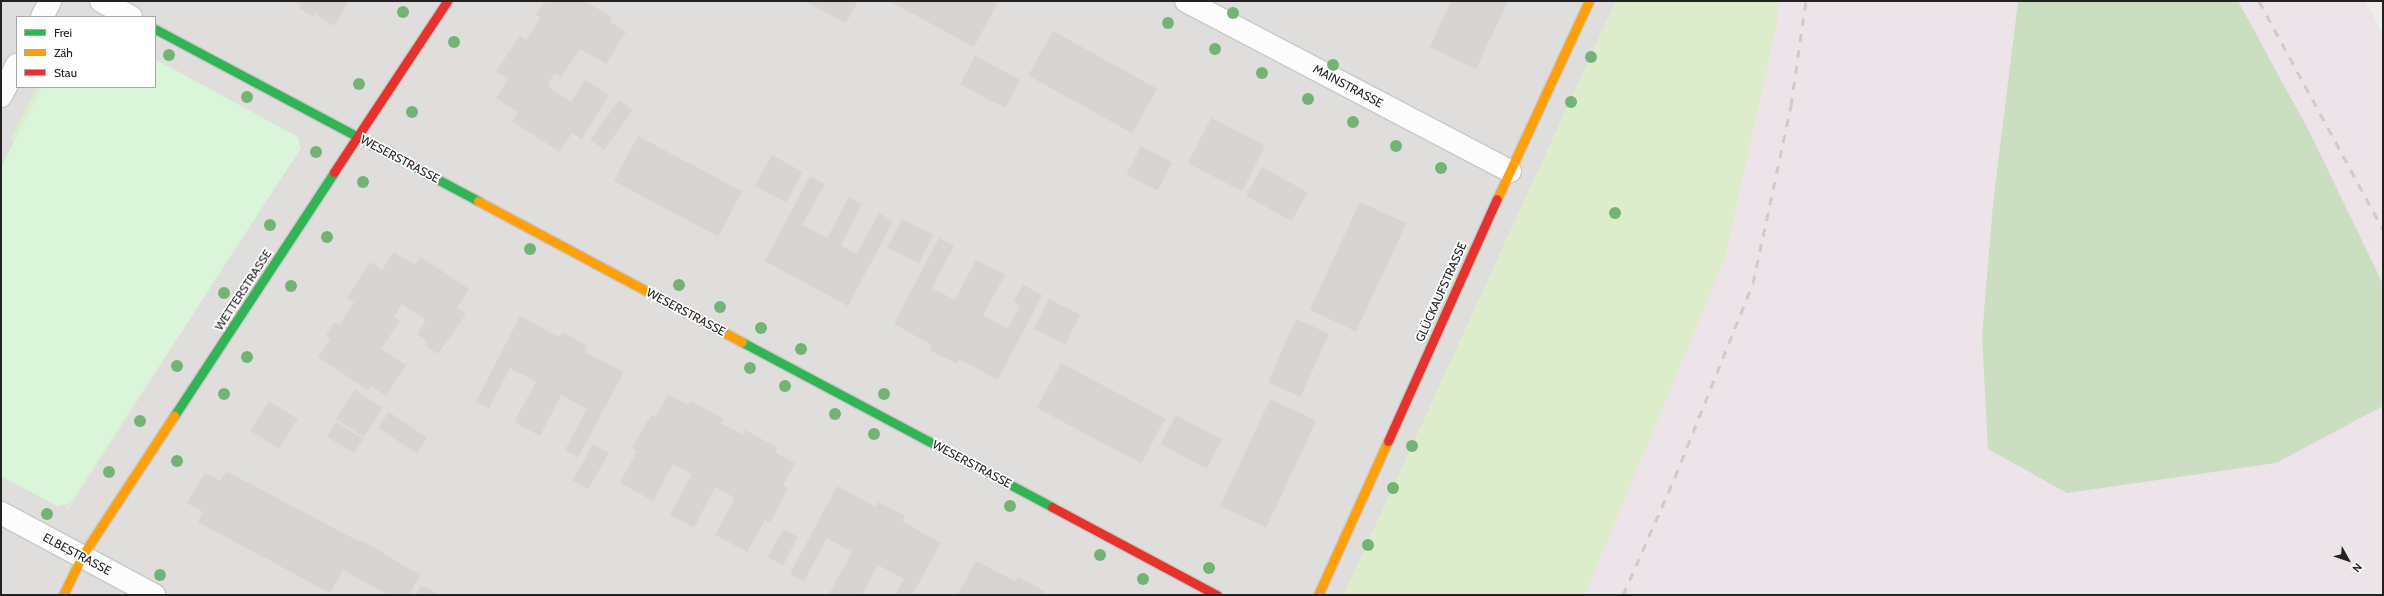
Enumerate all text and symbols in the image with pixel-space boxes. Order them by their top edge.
legend [16,16,156,88]
text: Frei [54,25,72,40]
text: Zäh [54,45,73,60]
street label: MAINSTRASSE [1310,61,1386,111]
text: Stau [54,65,77,80]
street label: WESERSTRASSE [358,132,442,186]
street label: GLÜCKAUFSTRASSE [1413,240,1469,344]
street label: WETTERSTRASSE [212,247,274,333]
street label: WESERSTRASSE [644,285,728,339]
street label: WESERSTRASSE [930,437,1014,491]
street label: ELBESTRASSE [40,530,114,578]
north arrow [2328,540,2368,580]
text: N [2349,560,2365,575]

